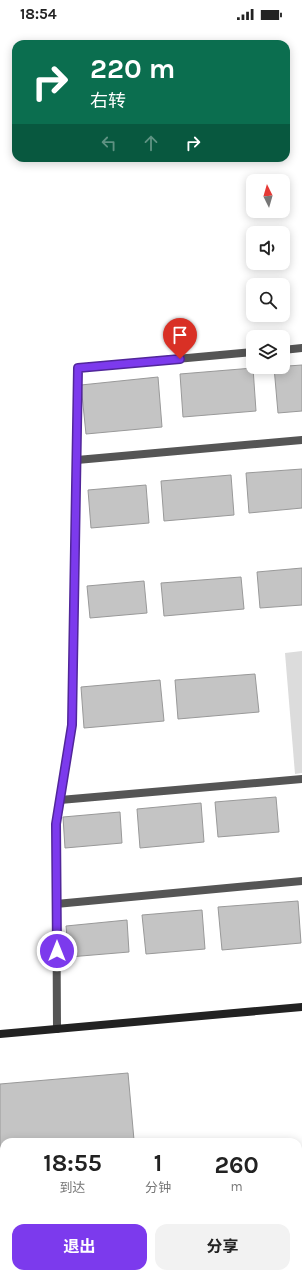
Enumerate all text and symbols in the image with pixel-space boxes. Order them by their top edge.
text: 18:54 [20,5,57,23]
text: 220 m [90,52,175,85]
icon: right [24,56,76,108]
text: 右转 [90,90,126,112]
icon: left [98,132,120,154]
icon: ahead [140,132,162,154]
icon: right [182,132,204,154]
north arrow [246,174,290,218]
map controls [246,174,290,374]
button: sound [246,226,290,270]
button: search [246,278,290,322]
pin [163,318,197,359]
icon: arrive [169,324,191,346]
button: layers [246,330,290,374]
position arrow [36,930,78,972]
text: 18:55 [43,1149,102,1177]
text: 1 [154,1149,162,1177]
text: 260 [214,1151,259,1179]
text: m [230,1179,243,1194]
text: 到达 [60,1180,86,1195]
text: 分钟 [145,1180,171,1195]
button: 退出 [12,1224,147,1270]
button: 分享 [155,1224,290,1270]

